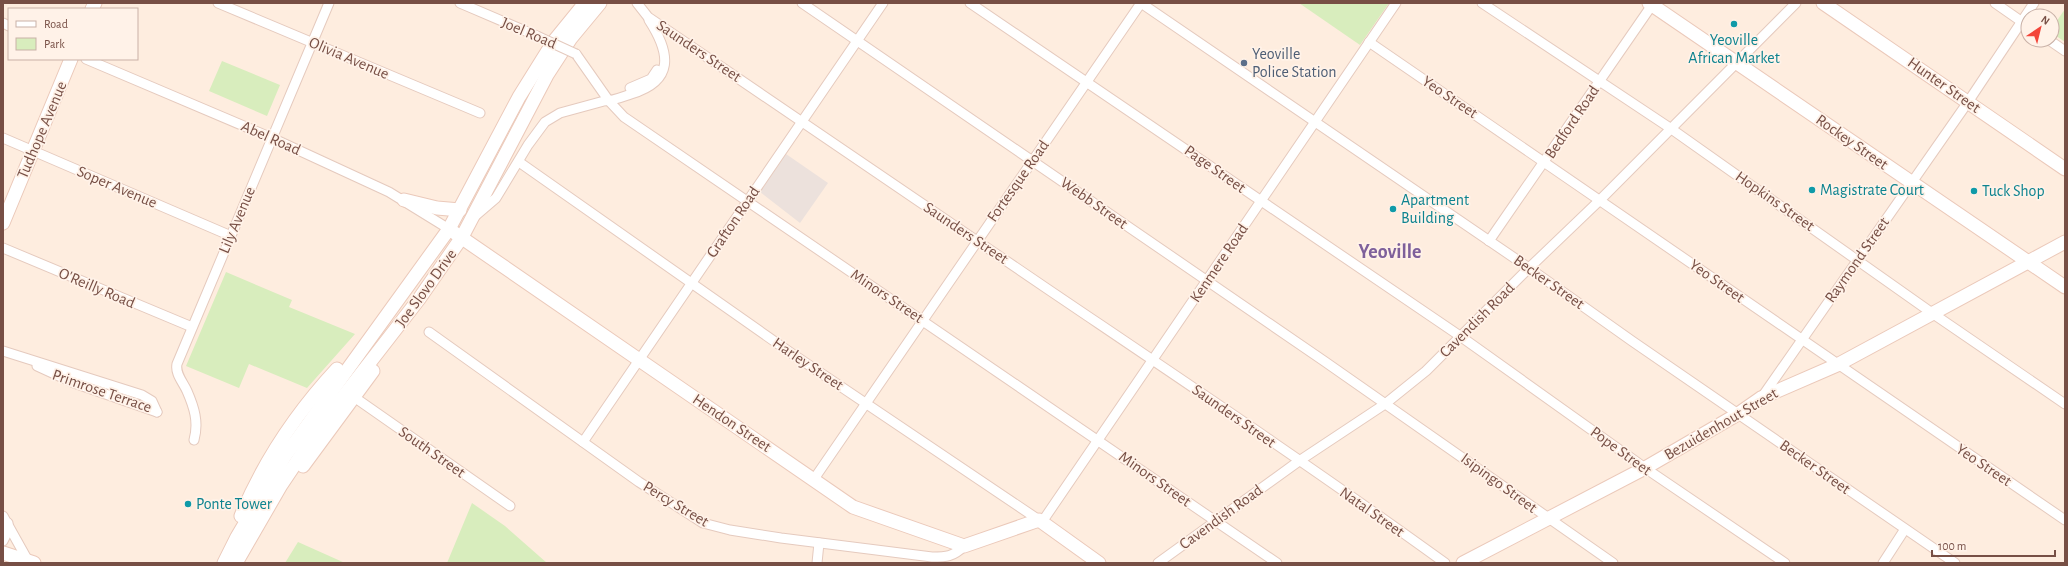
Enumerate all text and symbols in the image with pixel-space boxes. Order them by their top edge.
legend [8,8,138,60]
north arrow [2020,8,2060,48]
street label: Joel Road [499,14,559,52]
text: N [2039,14,2052,27]
street label: Saunders Street [654,17,744,85]
text: Road [44,18,68,30]
marker: Yeoville African Market [1729,19,1739,29]
place label: Yeoville African Market [1688,32,1780,66]
street label: Olivia Avenue [307,34,391,82]
text: Park [44,38,65,50]
place label: Yeoville Police Station [1252,46,1336,80]
street label: Hunter Street [1905,54,1983,116]
marker: Yeoville Police Station [1239,58,1249,68]
street label: Yeo Street [1419,73,1481,121]
street label: Tudhope Avenue [14,79,70,181]
street label: Bedford Road [1542,83,1602,161]
street label: Rockey Street [1812,111,1891,173]
street label: Abel Road [239,118,303,158]
street label: Fortesque Road [984,137,1052,225]
street label: Page Street [1181,142,1249,196]
street label: Soper Avenue [75,163,159,211]
street label: Hopkins Street [1733,168,1817,234]
street label: Webb Street [1058,174,1130,232]
place label: Magistrate Court [1820,182,1924,198]
place label: Tuck Shop [1982,183,2045,199]
street label: Lily Avenue [216,184,259,256]
street label: Grafton Road [703,184,763,260]
marker: Magistrate Court [1807,185,1817,195]
marker: Tuck Shop [1969,186,1979,196]
place label: Apartment Building [1401,192,1469,226]
street label: Saunders Street [921,199,1011,267]
marker: Apartment Building [1388,204,1398,214]
street label: Raymond Street [1822,214,1893,306]
street label: Kenmere Road [1187,221,1251,305]
district label: Yeoville [1359,242,1421,262]
street label: Joe Slovo Drive [393,246,459,330]
street label: Becker Street [1511,252,1587,312]
street label: Yeo Street [1687,256,1747,306]
street label: O'Reilly Road [56,265,138,312]
street label: Minors Street [848,266,926,326]
street label: Cavendish Road [1437,280,1517,360]
street label: Harley Street [769,335,846,394]
street label: Primrose Terrace [50,367,154,415]
street label: Saunders Street [1189,381,1279,451]
street label: Bezuidenhout Street [1662,385,1780,463]
street label: Hendon Street [690,391,774,455]
street label: South Street [396,423,468,481]
street label: Pope Street [1587,424,1655,478]
street label: Becker Street [1777,437,1853,497]
street label: Yeo Street [1953,441,2015,489]
street label: Minors Street [1116,448,1194,510]
street label: Isipingo Street [1458,450,1540,516]
street label: Percy Street [640,478,712,531]
street label: Cavendish Road [1176,482,1266,552]
street label: Natal Street [1337,484,1407,540]
place label: Ponte Tower [196,496,273,512]
marker: Ponte Tower [183,499,193,509]
scale bar [1932,532,2055,558]
text: 100 m [1938,540,1966,552]

